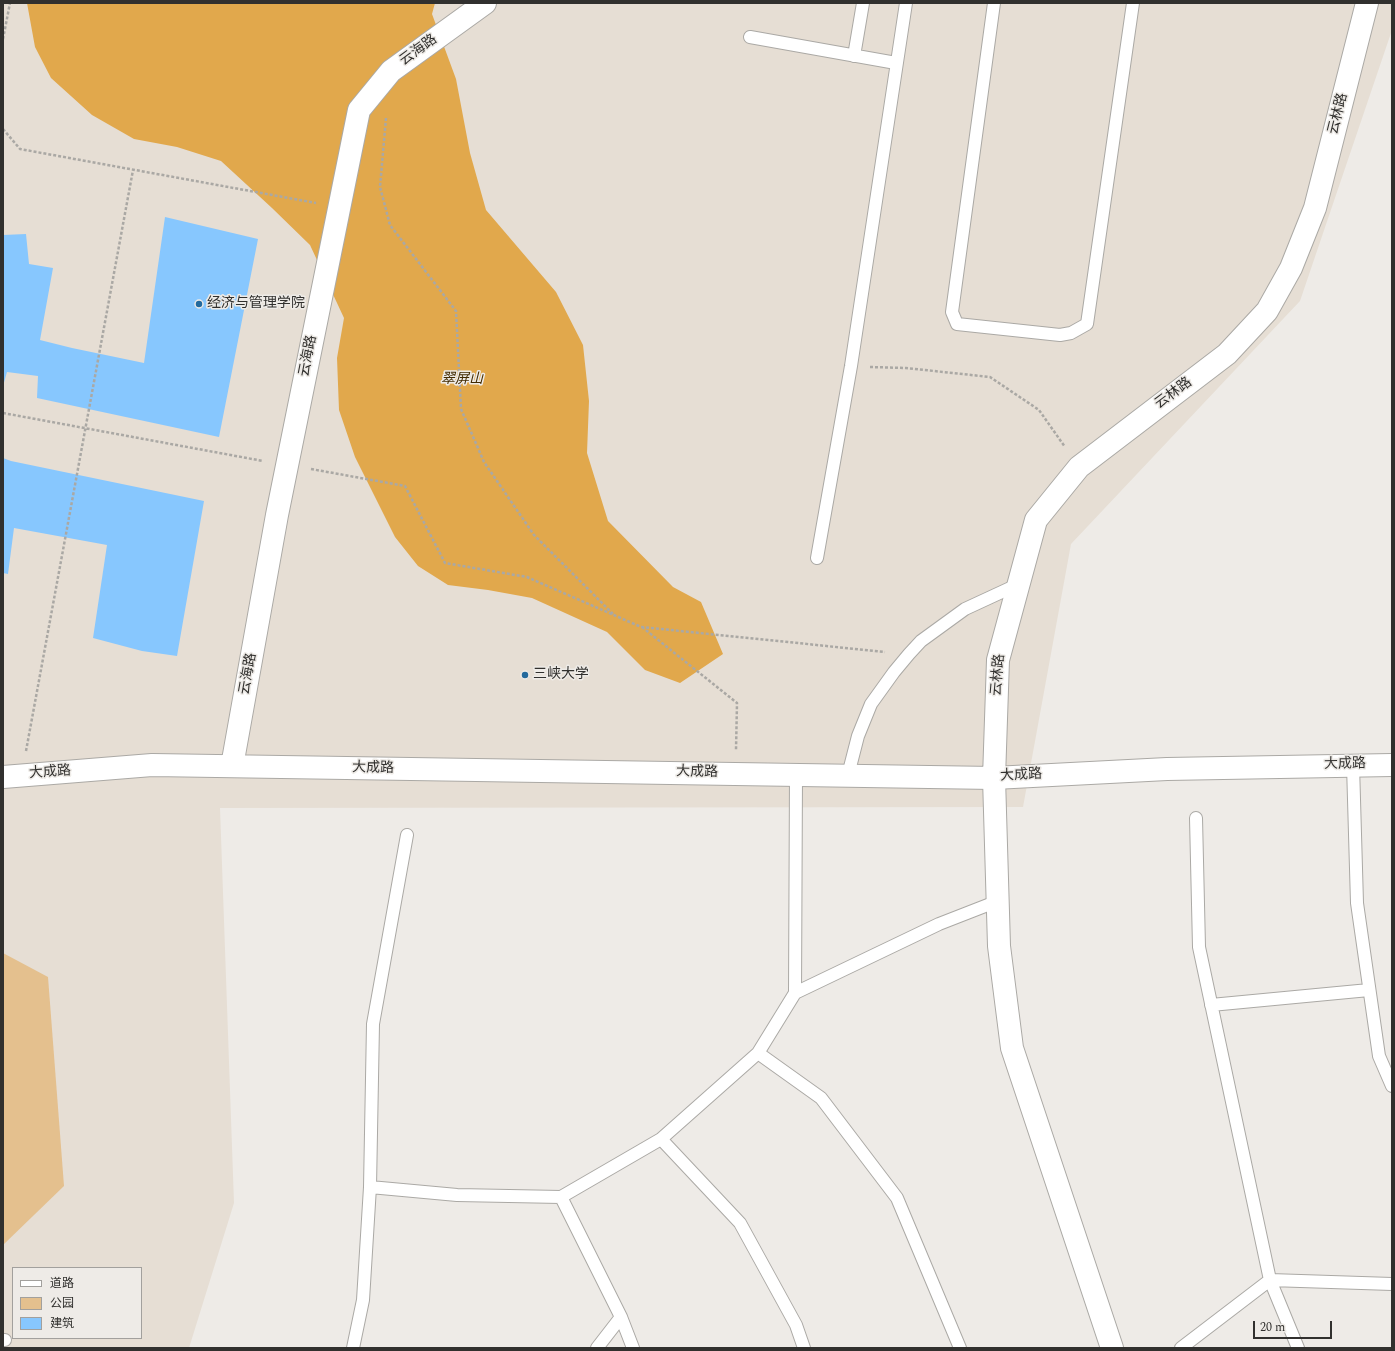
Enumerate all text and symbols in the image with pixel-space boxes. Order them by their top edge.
street label: 云海路 [397,32,441,70]
street label: 云林路 [1326,92,1352,136]
place label: 经济与管理学院 [207,296,305,312]
marker: 经济与管理学院 [194,299,204,309]
street label: 云海路 [297,334,321,378]
park label: 翠屏山 [441,372,483,388]
street label: 云林路 [1152,375,1196,413]
street label: 云海路 [237,652,261,696]
street label: 云林路 [989,653,1009,697]
place label: 三峡大学 [533,667,589,683]
marker: 三峡大学 [520,670,530,680]
street label: 大成路 [1324,756,1366,774]
street label: 大成路 [352,760,394,778]
street label: 大成路 [28,763,72,783]
street label: 大成路 [676,764,718,782]
street label: 大成路 [1000,767,1042,785]
legend [12,1267,142,1339]
text: 道路 [50,1274,74,1293]
text: 公园 [50,1294,74,1313]
scale bar [1255,1313,1334,1339]
text: 建筑 [50,1314,74,1333]
text: 20 m [1260,1318,1285,1337]

